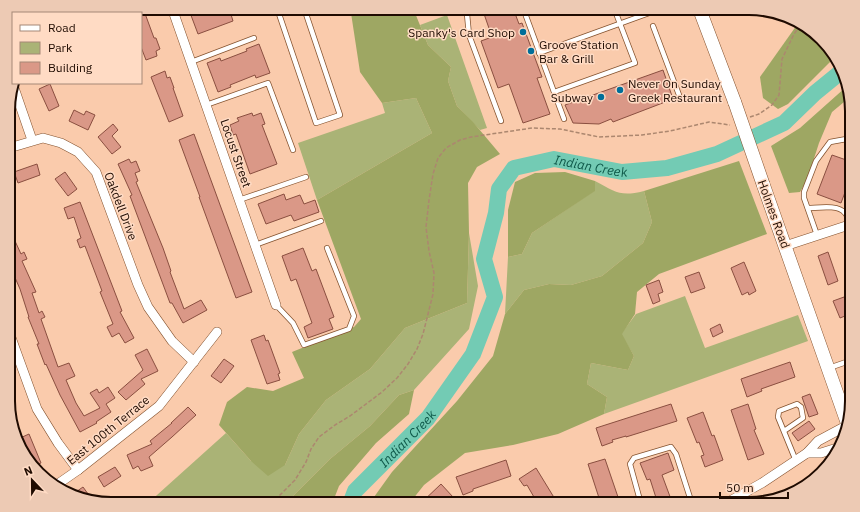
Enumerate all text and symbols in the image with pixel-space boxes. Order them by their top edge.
legend [12,12,142,84]
text: Road [48,20,76,35]
place label: Spanky's Card Shop [408,25,515,40]
marker: Spanky's Card Shop [518,27,528,37]
place label: Groove Station Bar & Grill [539,37,619,66]
text: Park [48,40,73,55]
marker: Groove Station Bar & Grill [526,46,536,56]
text: Building [48,60,93,75]
place label: Never On Sunday Greek Restaurant [628,76,722,105]
marker: Never On Sunday Greek Restaurant [615,85,625,95]
place label: Subway [551,90,593,105]
marker: Subway [596,92,606,102]
street label: Locust Street [217,117,255,189]
water label: Indian Creek [553,151,628,181]
street label: Oakdell Drive [101,170,141,243]
street label: Holmes Road [755,178,793,250]
street label: East 100th Terrace [64,392,153,468]
water label: Indian Creek [375,406,440,471]
north arrow [12,460,52,500]
text: N [22,463,35,479]
scale bar [720,474,788,500]
text: 50 m [726,480,754,495]

